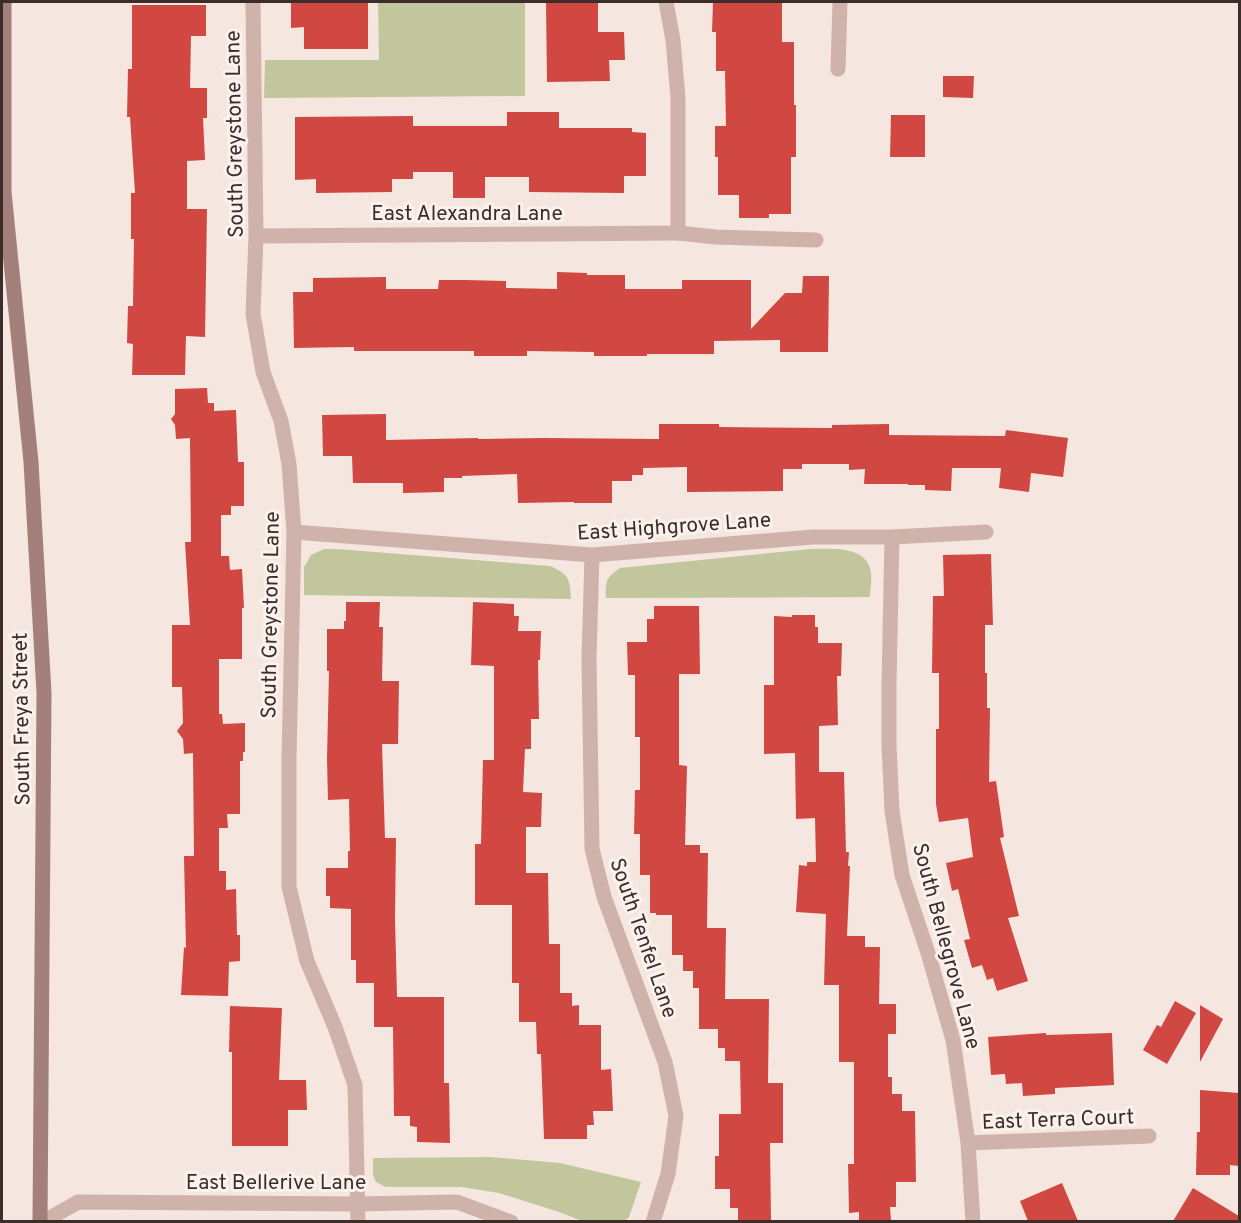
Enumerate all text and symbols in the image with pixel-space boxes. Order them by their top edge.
street label: South Greystone Lane [220,30,251,238]
street label: East Alexandra Lane [371,201,563,228]
street label: East Highgrove Lane [576,507,772,548]
street label: South Greystone Lane [256,511,287,719]
street label: South Freya Street [7,632,38,806]
street label: South Bellegrove Lane [905,840,986,1053]
street label: South Tenfel Lane [603,855,683,1022]
street label: East Terra Court [981,1104,1135,1137]
street label: East Bellerive Lane [186,1170,366,1197]

